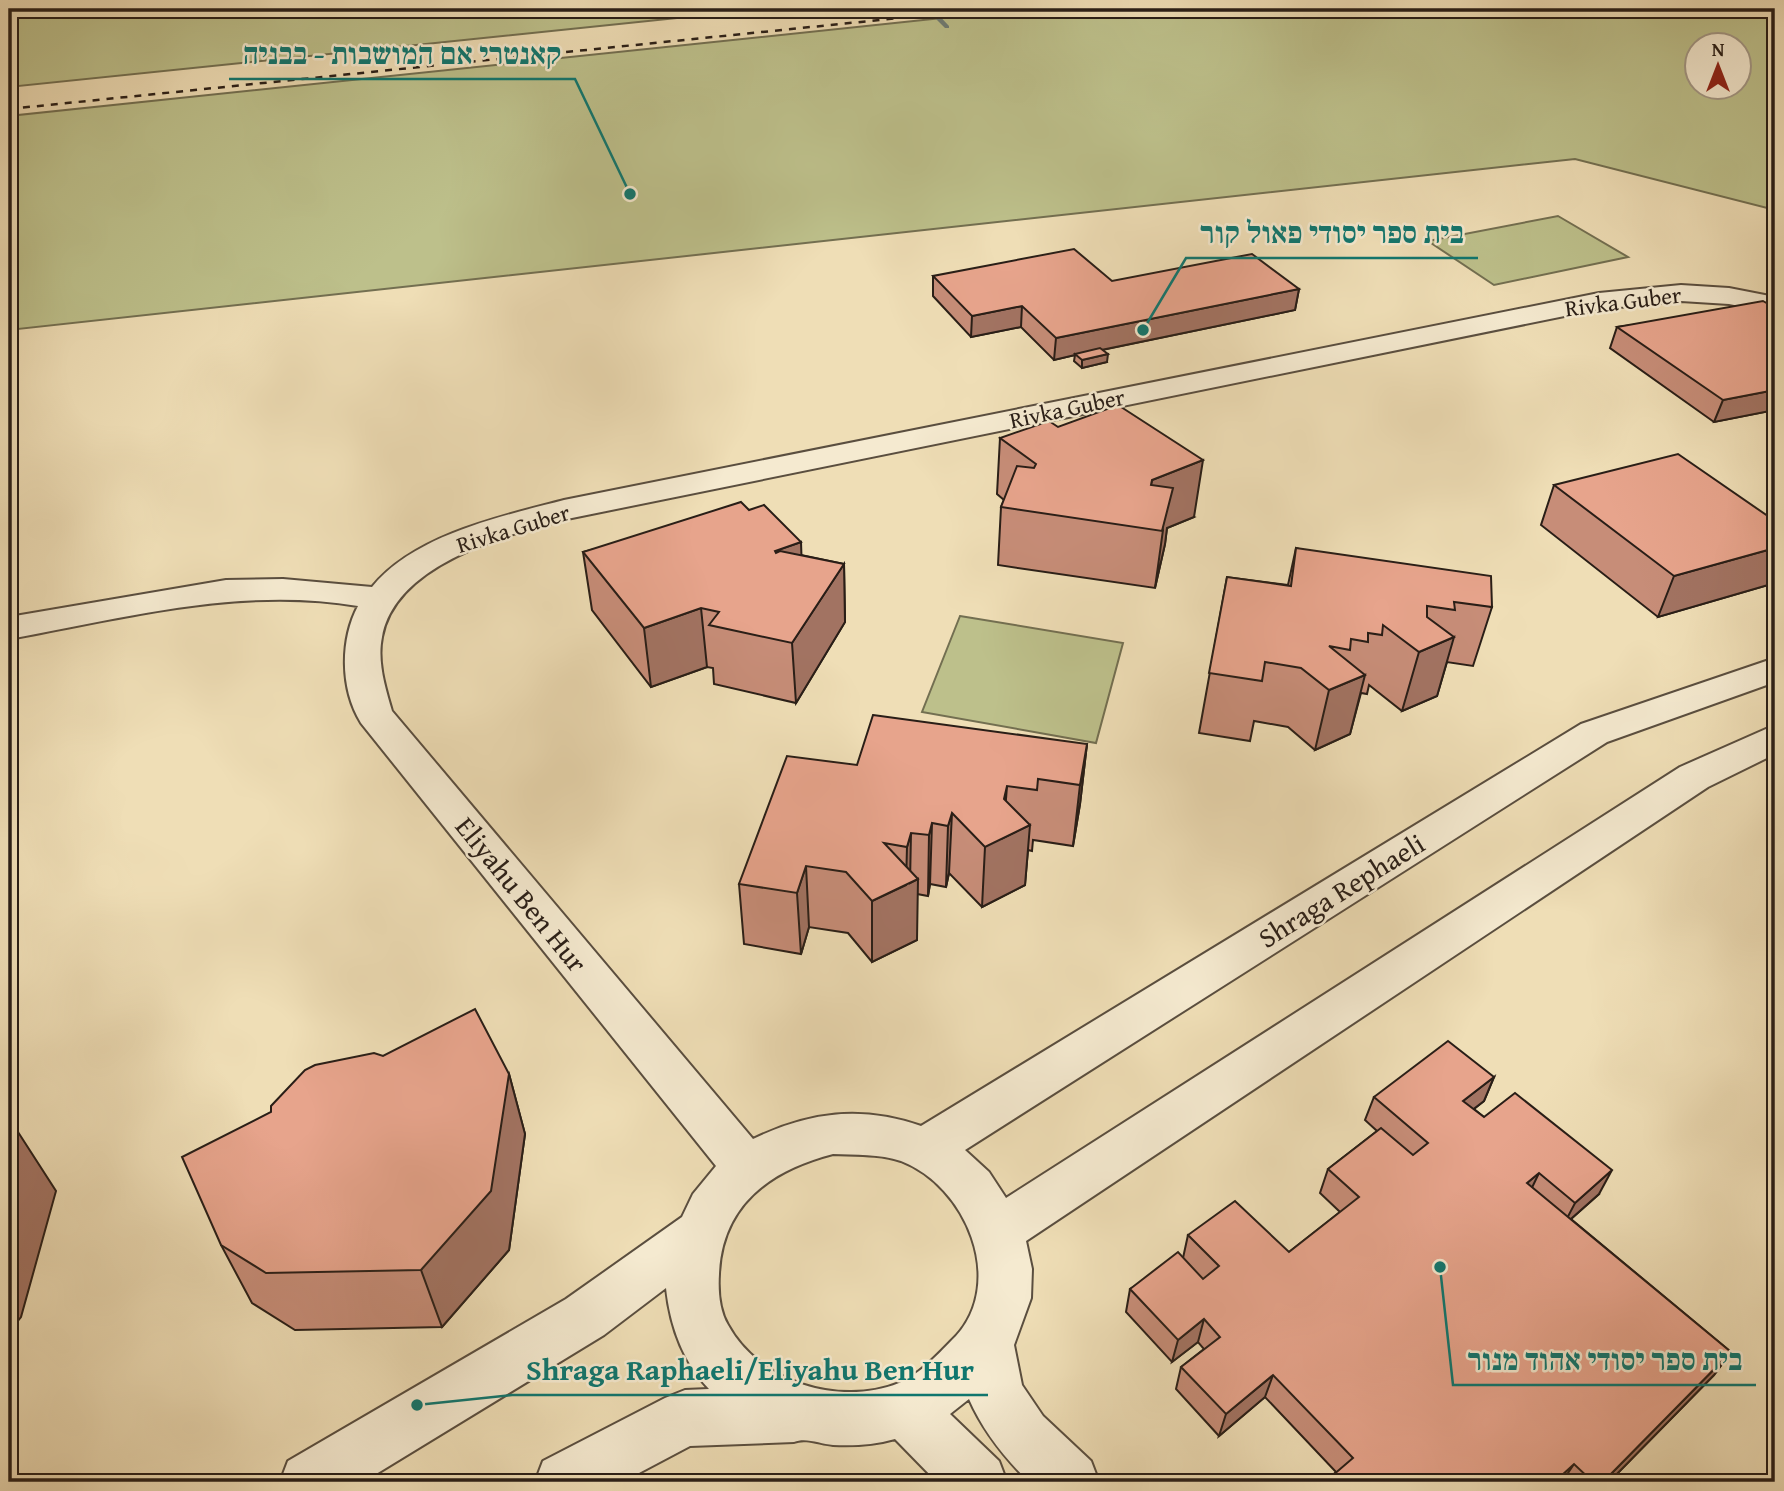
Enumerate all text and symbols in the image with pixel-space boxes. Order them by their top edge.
callout: קאנטרי אם המושבות - בבניה [229,28,575,79]
text: קאנטרי אם המושבות - בבניה [243,31,561,75]
north arrow [1682,32,1752,102]
text: N [1712,35,1725,63]
callout: בית ספר יסודי פאול קור [1186,207,1478,258]
text: בית ספר יסודי פאול קור [1200,210,1464,254]
street label: Rivka Guber [1563,277,1684,325]
street label: Rivka Guber [1006,380,1128,436]
street label: Rivka Guber [452,495,574,561]
street label: Eliyahu Ben Hur [446,807,598,981]
street label: Shraga Rephaeli [1250,822,1432,958]
callout: בית ספר יסודי אהוד מנור [1453,1334,1756,1385]
text: בית ספר יסודי אהוד מנור [1467,1337,1743,1381]
callout: Shraga Raphaeli/Eliyahu Ben Hur [512,1344,988,1395]
text: Shraga Raphaeli/Eliyahu Ben Hur [526,1347,974,1391]

